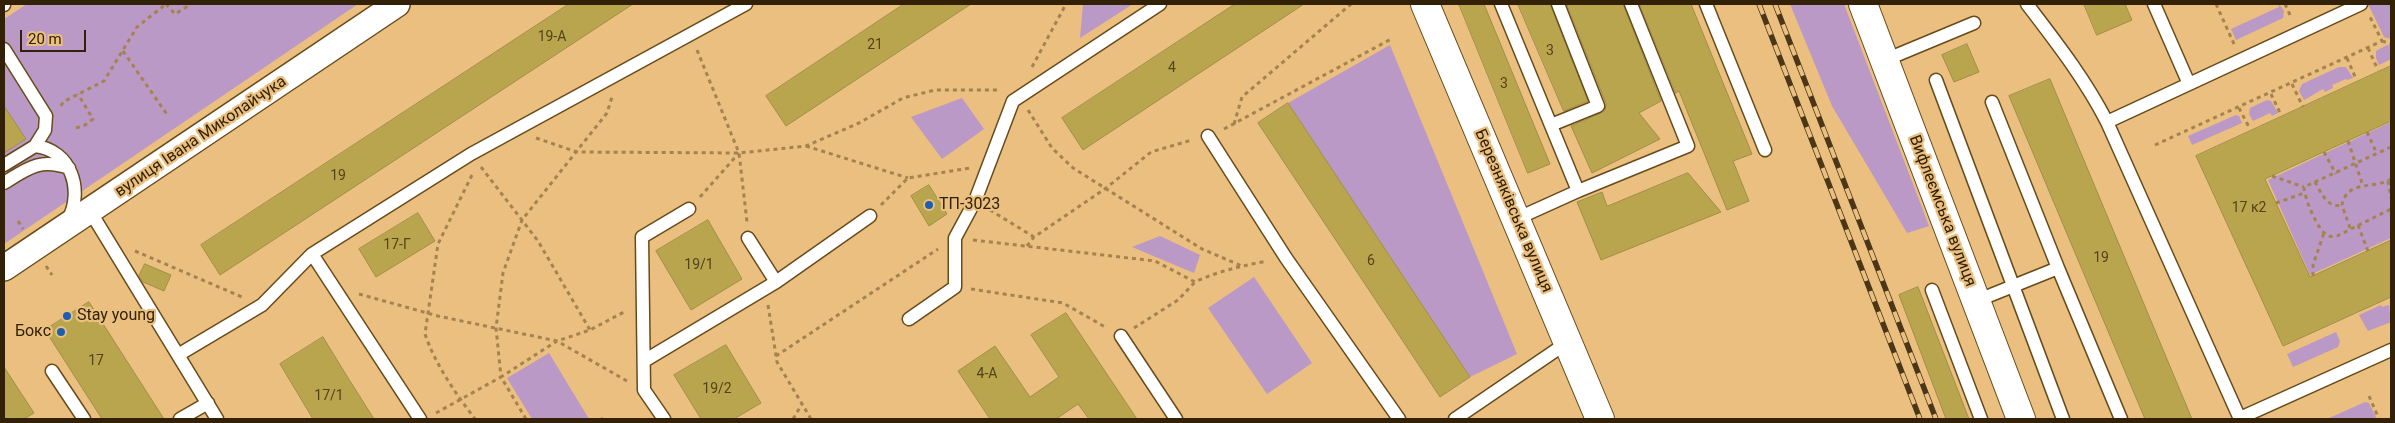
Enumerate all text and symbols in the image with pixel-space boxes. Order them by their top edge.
scale bar [22,20,89,52]
house number: 19-А [538,29,566,45]
text: 20 m [28,30,62,48]
house number: 21 [867,37,883,53]
house number: 3 [1546,43,1554,59]
house number: 4 [1168,60,1176,76]
street label: вулиця Івана Миколайчука [112,72,290,202]
house number: 3 [1500,76,1508,92]
street label: Березняківська вулиця [1470,127,1556,295]
street label: Вифлеємська вулиця [1904,133,1980,289]
house number: 19 [330,168,346,184]
place label: ТП-3023 [939,195,1000,215]
marker: ТП-3023 [923,199,935,211]
house number: 17 к2 [2232,200,2266,216]
house number: 17-Г [383,237,411,253]
house number: 19 [2093,250,2109,266]
house number: 6 [1367,253,1375,269]
house number: 19/1 [684,257,714,273]
place label: Stay young [77,306,155,326]
marker: Stay young [61,310,73,322]
place label: Бокс [15,322,51,342]
marker: Бокс [55,326,67,338]
house number: 17 [88,353,104,369]
house number: 4-А [977,366,997,382]
house number: 19/2 [702,381,732,397]
house number: 17/1 [314,388,344,404]

